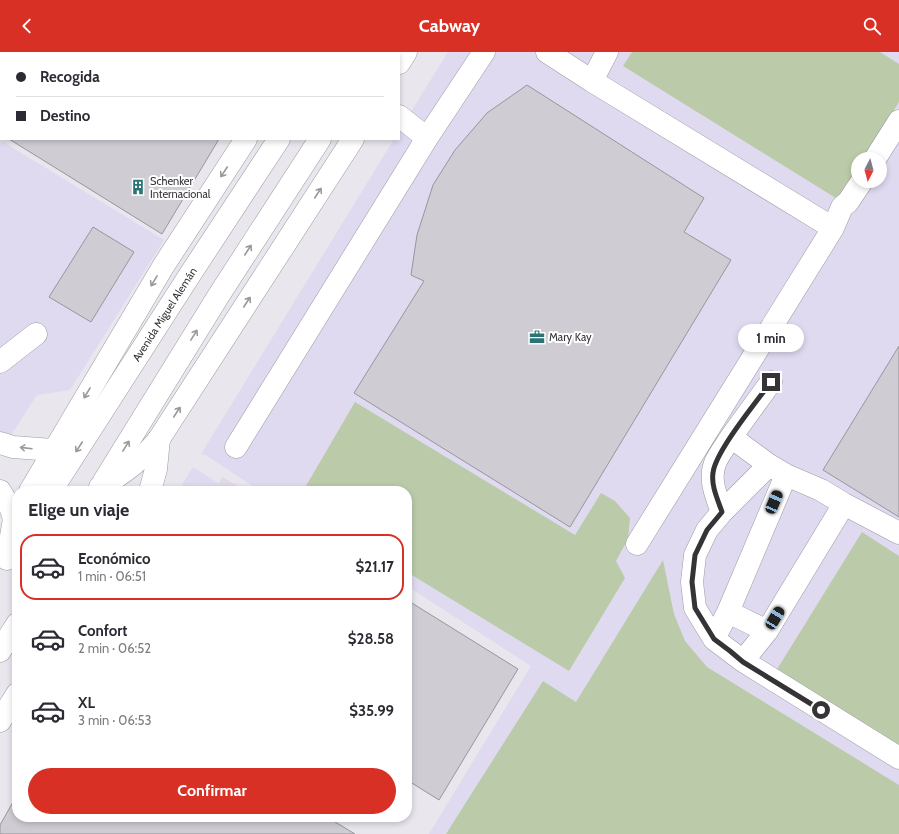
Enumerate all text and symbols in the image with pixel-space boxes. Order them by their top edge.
icon: back [16,15,38,37]
text: Cabway [419,15,480,37]
icon: search [861,15,883,37]
text: Recogida [40,68,100,86]
text: Destino [40,107,90,125]
north arrow [851,152,887,188]
map controls [851,152,887,188]
one-way arrow [220,166,228,177]
place label: Schenker Internacional [150,174,211,201]
building icon: Schenker Internacional [129,178,147,196]
one-way arrow [314,187,322,199]
one-way arrow [244,245,252,256]
street label: Avenida Miguel Alemán [129,265,200,364]
one-way arrow [150,275,158,286]
one-way arrow [243,297,251,308]
callout: 1 min [738,324,804,352]
office icon: Mary Kay [528,328,546,346]
one-way arrow [191,329,199,341]
place label: Mary Kay [549,330,592,344]
text: 1 min [756,330,786,346]
route end [762,373,780,391]
one-way arrow [83,387,91,399]
one-way arrow [173,407,181,418]
one-way arrow [75,441,83,452]
one-way arrow [122,441,130,452]
one-way arrow [20,444,33,452]
car [764,489,784,515]
text: Elige un viaje [28,499,129,521]
icon: car [30,549,66,585]
text: Económico [78,550,150,568]
text: $21.17 [356,558,394,576]
text: 1 min · 06:51 [78,568,146,584]
car [764,605,786,631]
icon: car [30,621,66,657]
text: Confort [78,622,127,640]
text: $28.58 [348,630,394,648]
text: 2 min · 06:52 [78,640,151,656]
icon: car [30,693,66,729]
text: XL [78,694,95,712]
route start [812,701,830,719]
text: $35.99 [349,702,394,720]
text: 3 min · 06:53 [78,712,152,728]
button: Confirmar [28,768,396,814]

